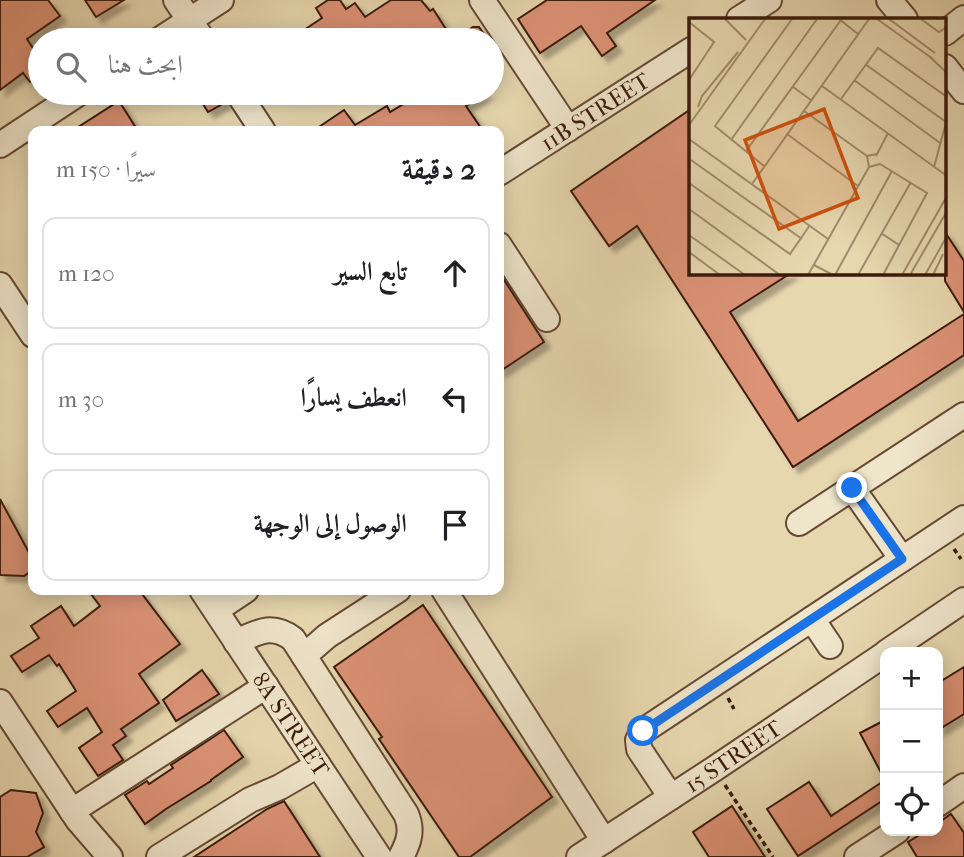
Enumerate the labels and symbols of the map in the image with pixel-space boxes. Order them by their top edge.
inset map [689,18,946,275]
street label: 11B STREET [535,66,655,156]
route end [836,472,867,503]
street label: 8A STREET [247,667,335,782]
street label: 15 STREET [679,714,787,798]
route start [627,715,658,746]

